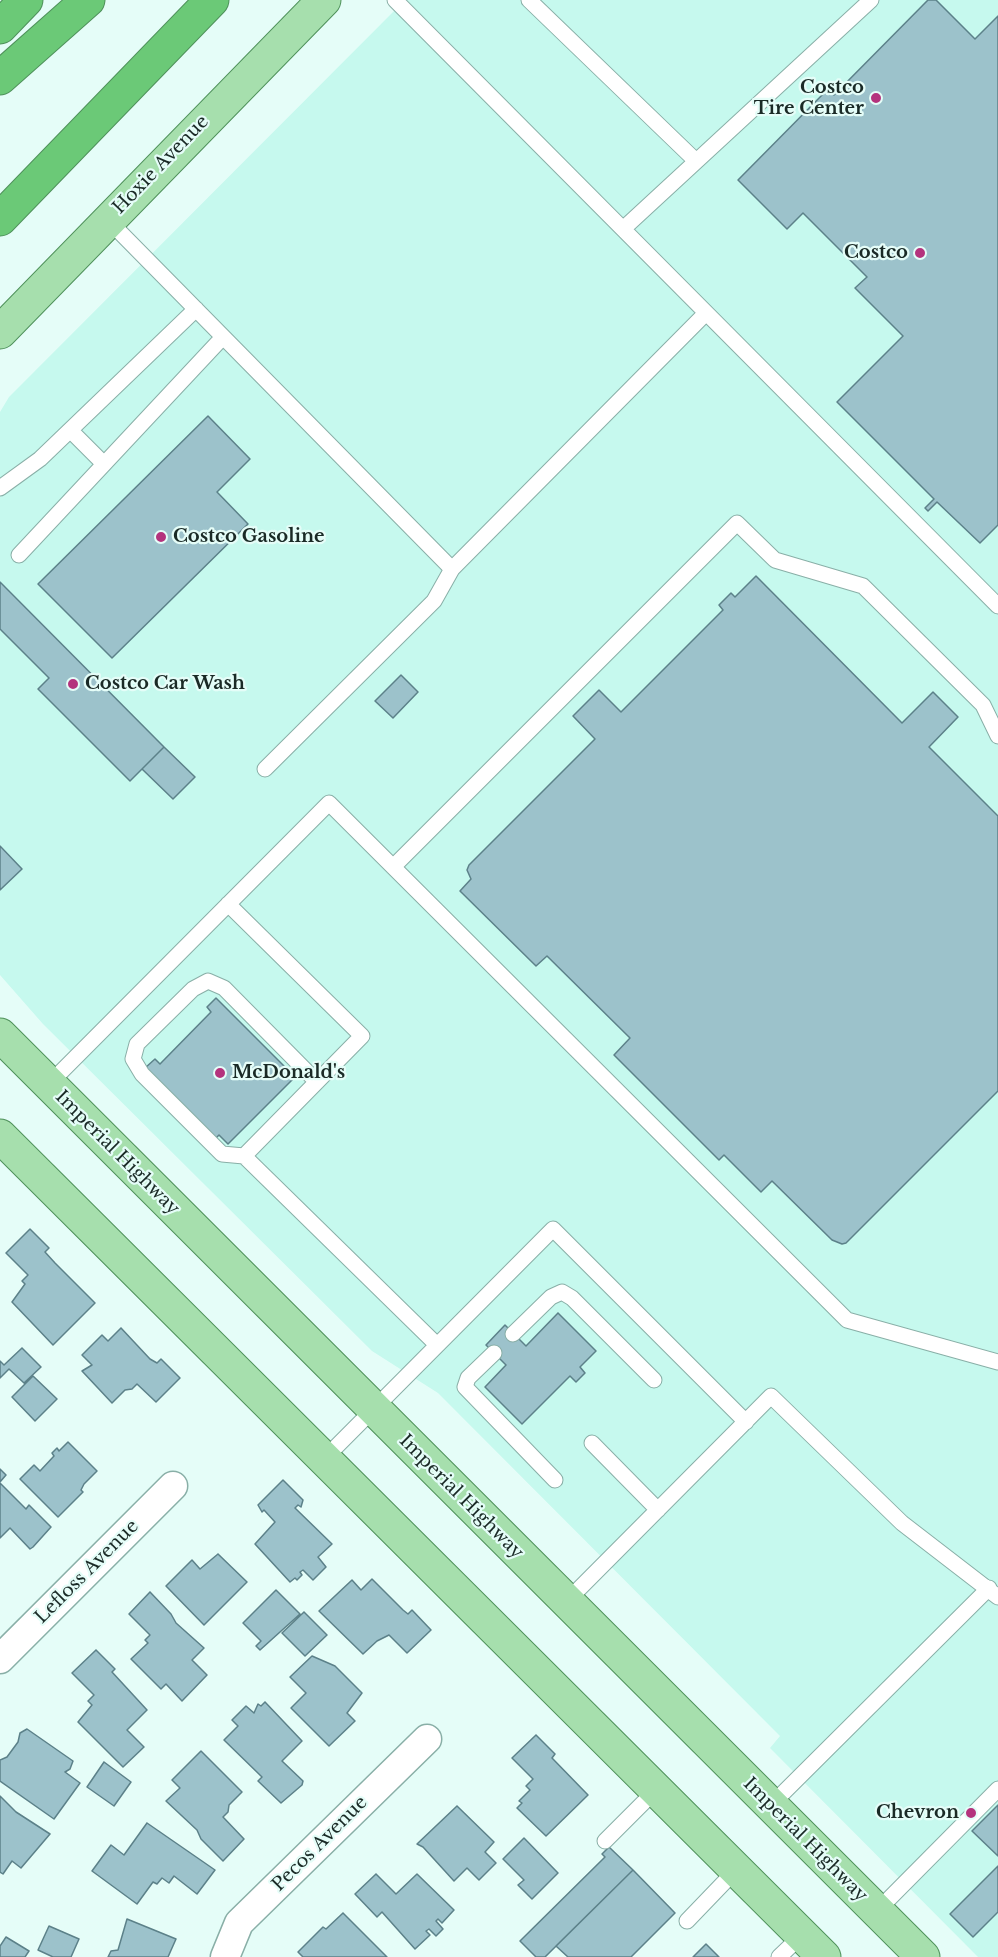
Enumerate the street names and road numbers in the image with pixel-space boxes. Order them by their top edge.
street label: Hoxie Avenue [109,111,213,219]
street label: Imperial Highway [50,1086,184,1220]
street label: Imperial Highway [394,1430,528,1564]
street label: Lefloss Avenue [31,1516,143,1628]
street label: Imperial Highway [738,1773,872,1907]
street label: Pecos Avenue [268,1792,372,1896]

